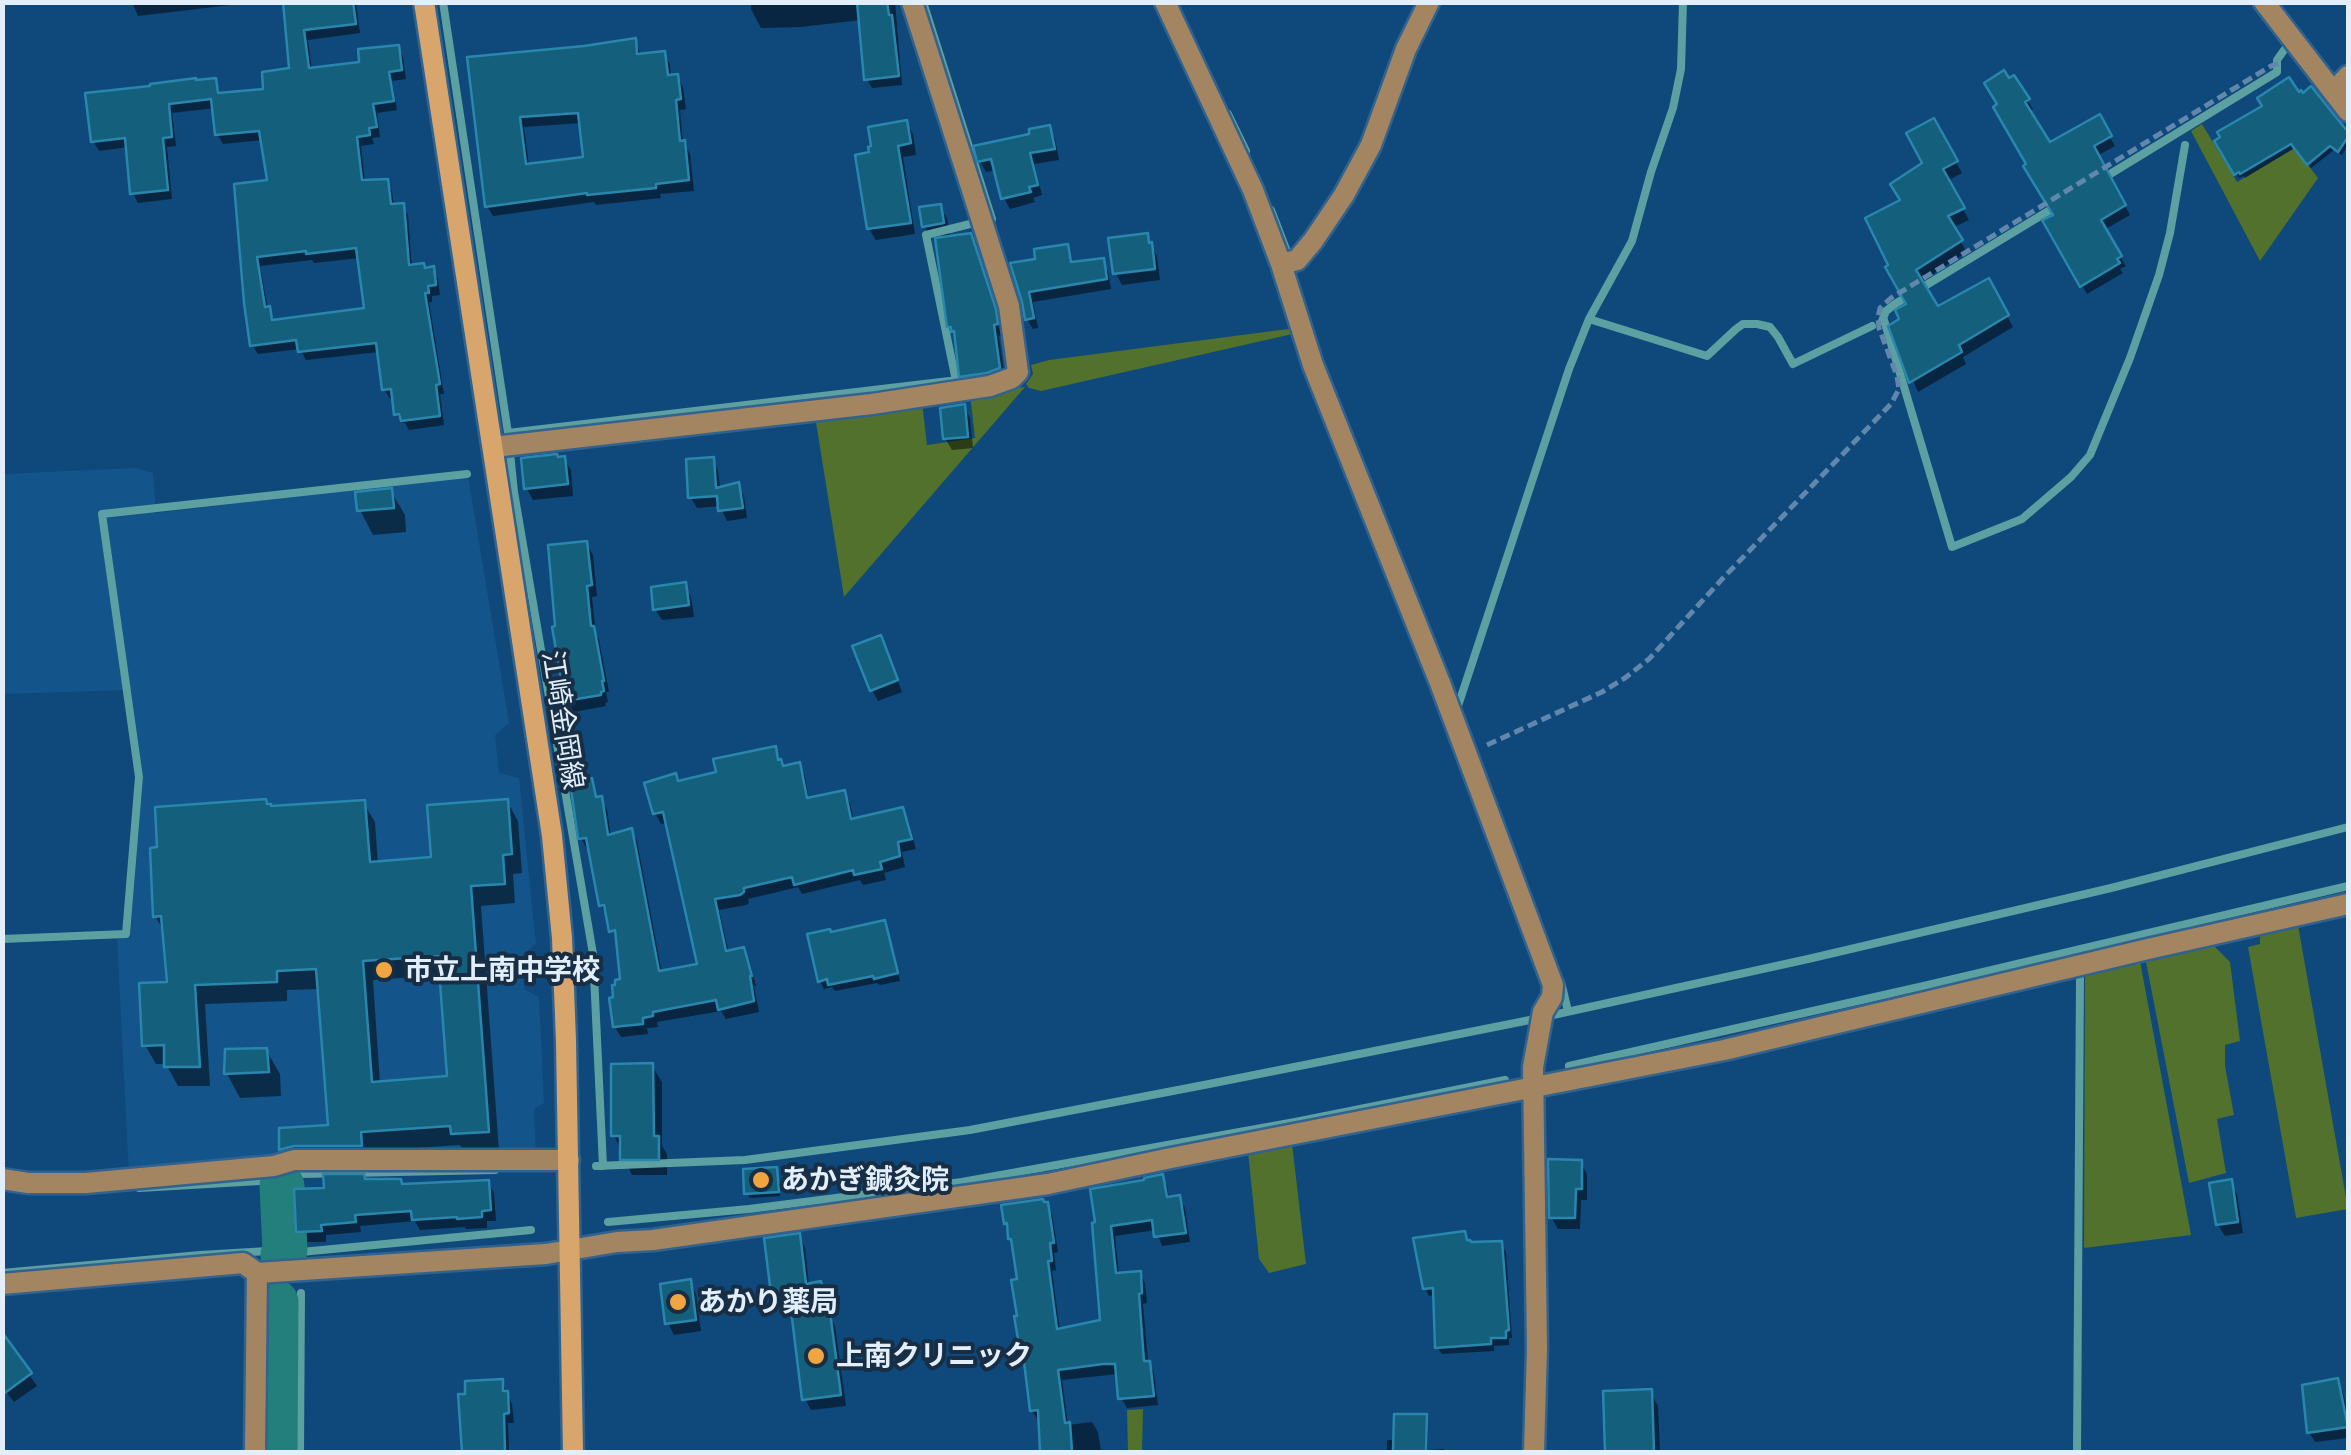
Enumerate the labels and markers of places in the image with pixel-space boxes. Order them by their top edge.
place label: 市立上南中学校 [404,953,600,987]
marker: 市立上南中学校 [373,959,395,981]
place label: あかぎ鍼灸院 [781,1163,949,1197]
marker: あかぎ鍼灸院 [750,1169,772,1191]
place label: あかり薬局 [698,1285,838,1319]
marker: あかり薬局 [667,1291,689,1313]
place label: 上南クリニック [836,1339,1032,1373]
marker: 上南クリニック [805,1345,827,1367]

